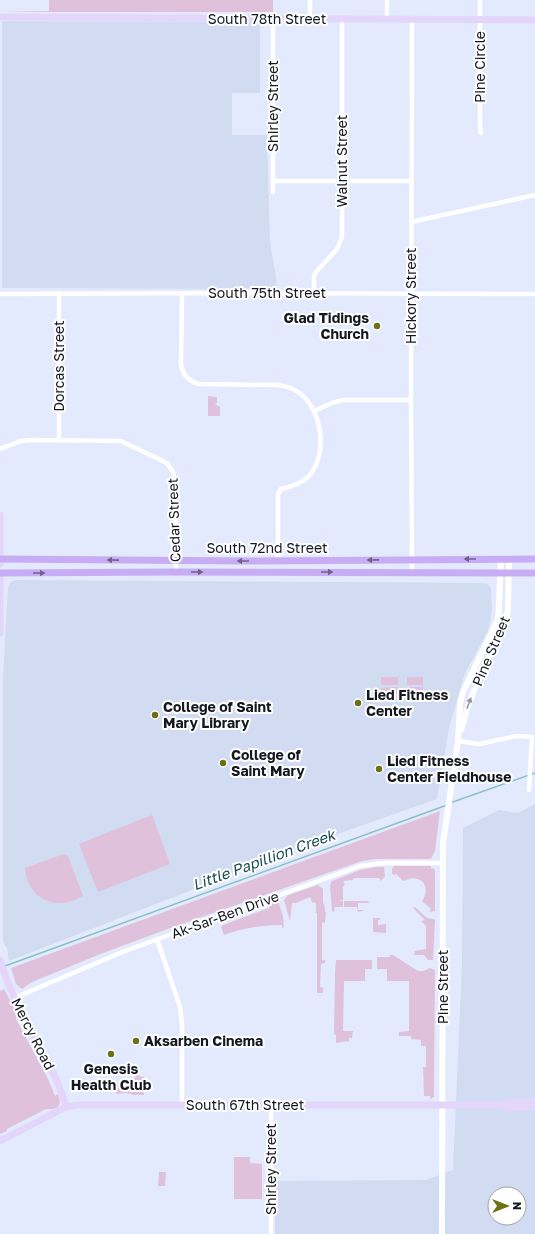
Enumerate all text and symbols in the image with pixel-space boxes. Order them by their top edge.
street label: South 78th Street [208,10,326,27]
street label: Pine Circle [471,31,488,103]
street label: Shirley Street [264,60,281,152]
street label: Walnut Street [333,115,350,207]
street label: Hickory Street [402,248,419,344]
street label: South 75th Street [208,284,326,301]
place label: Glad Tidings Church [283,309,369,342]
street label: Dorcas Street [50,320,67,412]
marker: Glad Tidings Church [372,321,382,331]
street label: Cedar Street [164,477,183,563]
street label: South 72nd Street [206,539,328,556]
one-way arrow [463,556,476,562]
one-way arrow [106,557,119,563]
one-way arrow [366,557,379,563]
one-way arrow [236,558,249,564]
one-way arrow [191,569,204,575]
one-way arrow [321,569,334,575]
one-way arrow [33,570,46,576]
street label: Pine Street [468,613,513,688]
place label: Lied Fitness Center [366,686,449,719]
one-way arrow [467,697,473,709]
place label: College of Saint Mary Library [163,698,272,731]
marker: Lied Fitness Center [353,698,363,708]
marker: College of Saint Mary Library [150,710,160,720]
place label: College of Saint Mary [231,746,305,779]
place label: Lied Fitness Center Fieldhouse [387,752,511,785]
marker: College of Saint Mary [218,758,228,768]
marker: Lied Fitness Center Fieldhouse [374,764,384,774]
water label: Little Papillion Creek [190,824,339,893]
street label: Ak-Sar-Ben Drive [169,887,281,942]
street label: Pine Street [434,950,451,1024]
street label: Mercy Road [8,995,59,1073]
place label: Aksarben Cinema [144,1032,263,1049]
marker: Aksarben Cinema [131,1036,141,1046]
marker: Genesis Health Club [106,1049,116,1059]
place label: Genesis Health Club [71,1060,152,1093]
street label: South 67th Street [186,1096,304,1113]
street label: Shirley Street [262,1123,279,1215]
north arrow [487,1186,527,1226]
text: N [511,1202,524,1210]

